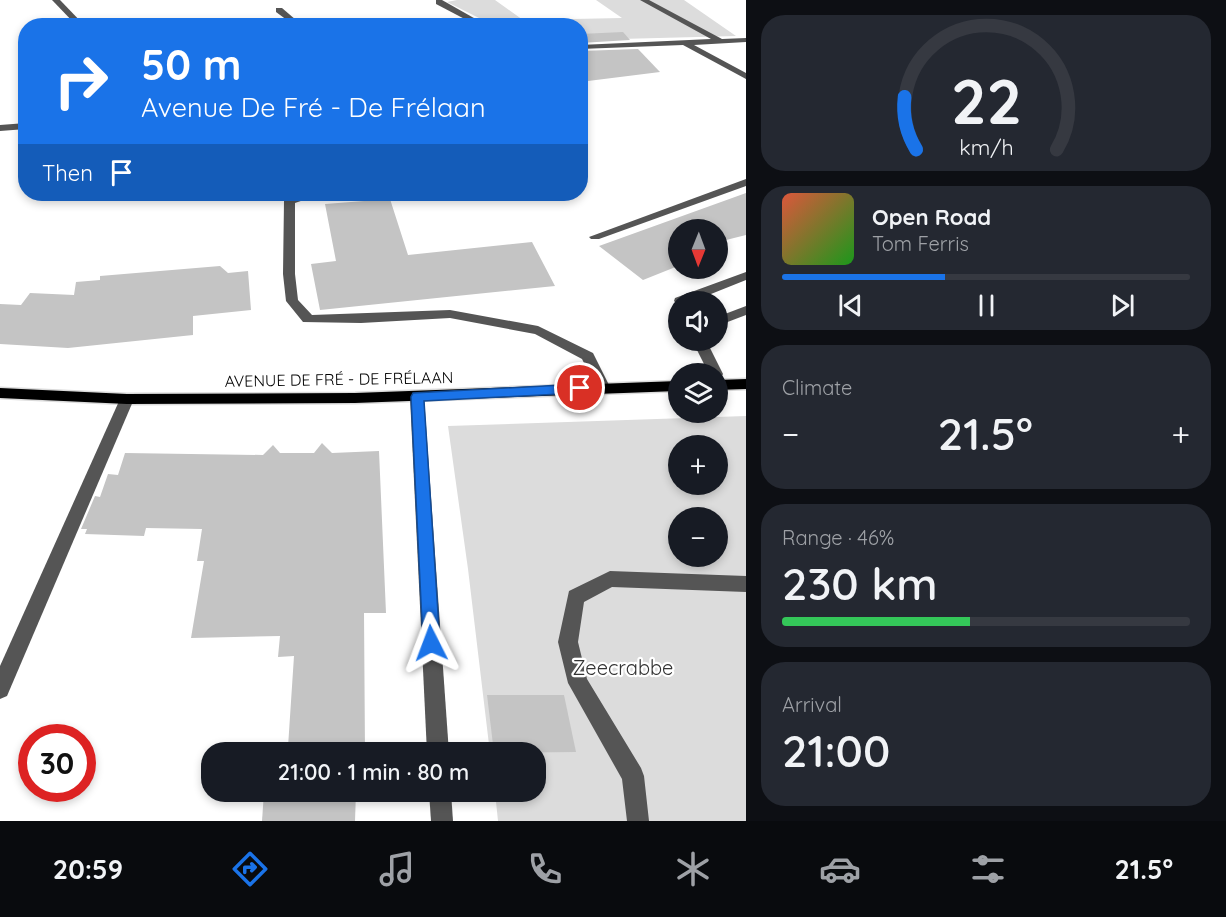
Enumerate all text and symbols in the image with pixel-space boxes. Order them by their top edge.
text: 50 m [141,38,241,91]
icon: right [42,42,120,120]
text: 22 [950,62,1022,140]
text: Avenue De Fré - De Frélaan [141,90,486,124]
text: km/h [959,134,1013,160]
icon: arrive [105,156,138,189]
text: Then [42,159,93,187]
text: Open Road [872,203,991,231]
north arrow [668,219,728,279]
map controls [668,219,728,567]
text: Tom Ferris [872,231,969,256]
icon: previous [834,289,867,322]
icon: pause [970,289,1003,322]
icon: next [1106,289,1139,322]
button: sound [668,291,728,351]
pin [554,362,605,413]
button: layers [668,363,728,423]
street label: AVENUE DE FRÉ - DE FRÉLAAN [225,367,453,391]
icon: arrive [563,371,596,404]
text: Climate [782,375,852,400]
text: 21.5° [938,405,1033,461]
text: − [782,413,799,454]
text: + [1171,413,1190,454]
button: + [668,435,728,495]
button: − [668,507,728,567]
text: Range · 46% [782,525,894,550]
text: 230 km [782,555,938,611]
position arrow [399,611,463,675]
park label: Zeecrabbe [573,655,673,680]
text: Arrival [782,692,842,717]
text: 21:00 [782,722,890,778]
speed limit sign: 30 [18,724,96,802]
text: 21:00 · 1 min · 80 m [278,758,469,786]
icon: directions [229,848,271,890]
icon: music [376,848,418,890]
icon: phone [524,848,566,890]
icon: climate [672,848,714,890]
icon: car [819,848,861,890]
icon: filters [967,848,1009,890]
text: 20:59 [53,852,123,886]
text: 21.5° [1114,852,1173,886]

